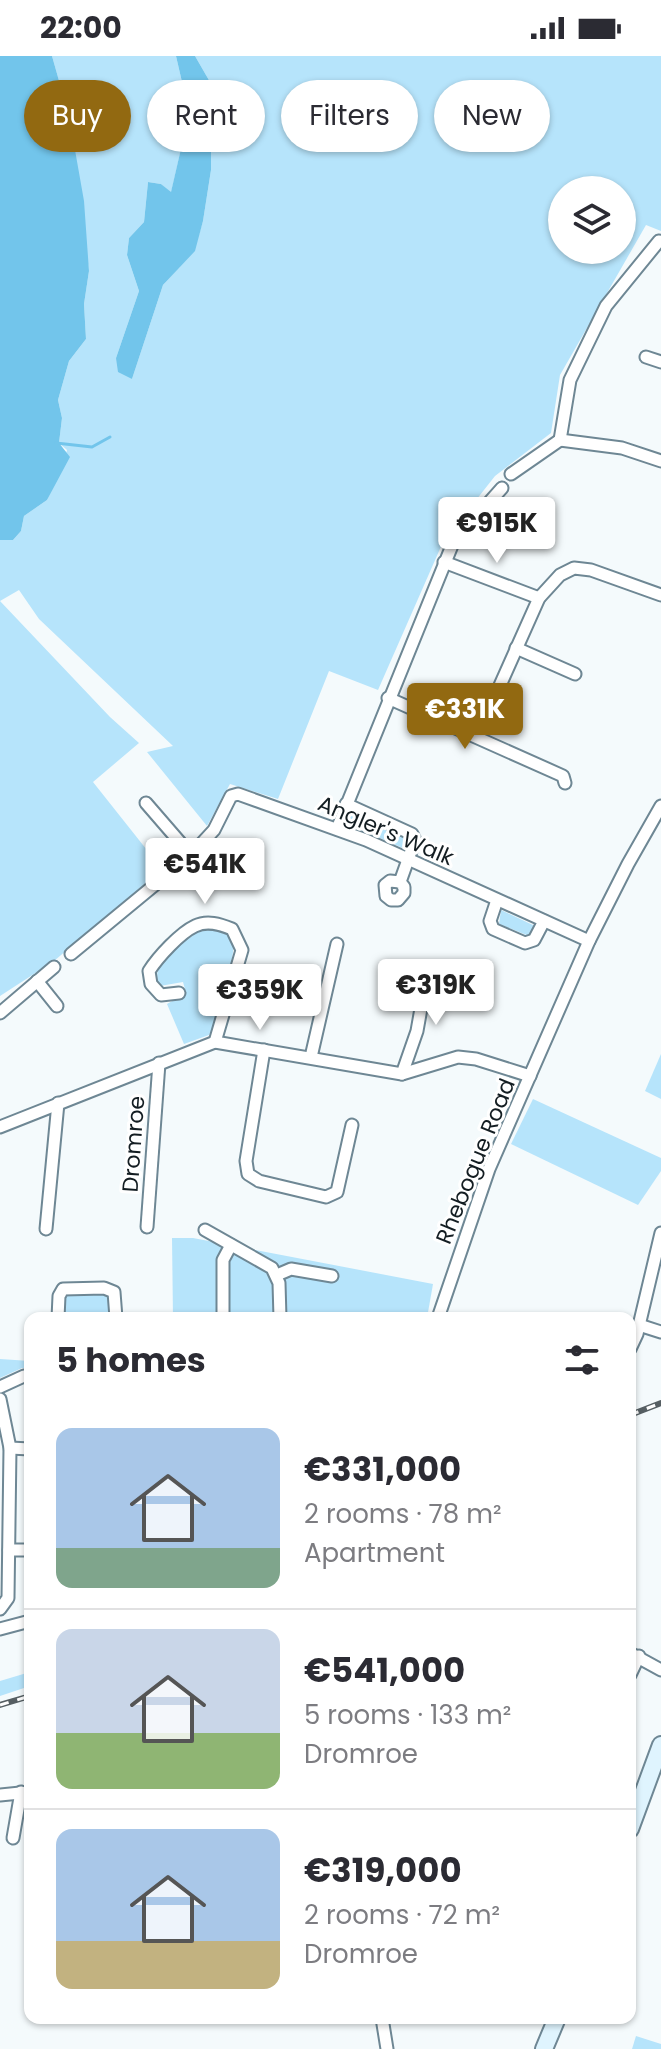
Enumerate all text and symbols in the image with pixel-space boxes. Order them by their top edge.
text: 22:00 [40,6,122,49]
chip: Buy [24,80,131,152]
chip: Rent [147,80,265,152]
chip: Filters [281,80,418,152]
chip: New [434,80,550,152]
map controls [548,176,636,264]
button: layers [548,176,636,264]
pin: €915K [441,497,553,565]
text: €915K [456,505,538,541]
pin: €331K [409,683,521,751]
text: €331K [425,691,505,727]
street label: Angler's Walk [313,788,459,873]
pin: €541K [149,838,261,906]
text: €541K [163,846,247,882]
pin: €319K [380,959,492,1027]
pin: €359K [204,964,316,1032]
text: €319K [396,967,476,1003]
text: €359K [216,972,304,1008]
street label: Rhebogue Road [428,1074,523,1248]
street label: Dromroe [115,1095,152,1193]
text: 5 homes [56,1336,206,1384]
icon: filters [560,1338,604,1382]
text: €331,000 [304,1445,461,1493]
icon: home [120,1460,216,1556]
text: 2 rooms · 78 m² [304,1496,502,1532]
text: Apartment [304,1535,445,1571]
text: €541,000 [304,1646,465,1694]
icon: home [120,1661,216,1757]
text: 5 rooms · 133 m² [304,1697,511,1733]
text: Dromroe [304,1736,418,1772]
text: €319,000 [304,1846,462,1894]
icon: home [120,1861,216,1957]
text: 2 rooms · 72 m² [304,1897,500,1933]
text: Dromroe [304,1936,418,1972]

